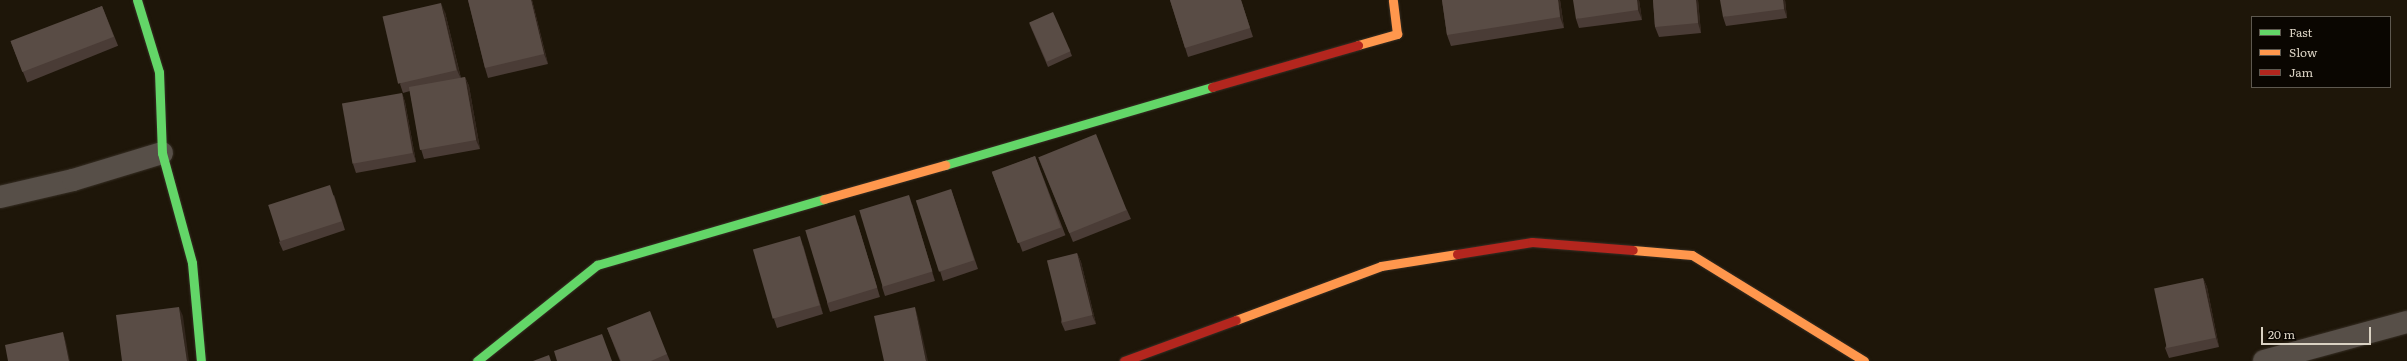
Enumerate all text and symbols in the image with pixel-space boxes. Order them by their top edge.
legend [2251,16,2391,88]
text: Fast [2289,23,2312,41]
text: Slow [2289,43,2317,61]
text: Jam [2289,63,2313,81]
scale bar [2263,319,2373,345]
text: 20 m [2268,325,2295,343]

